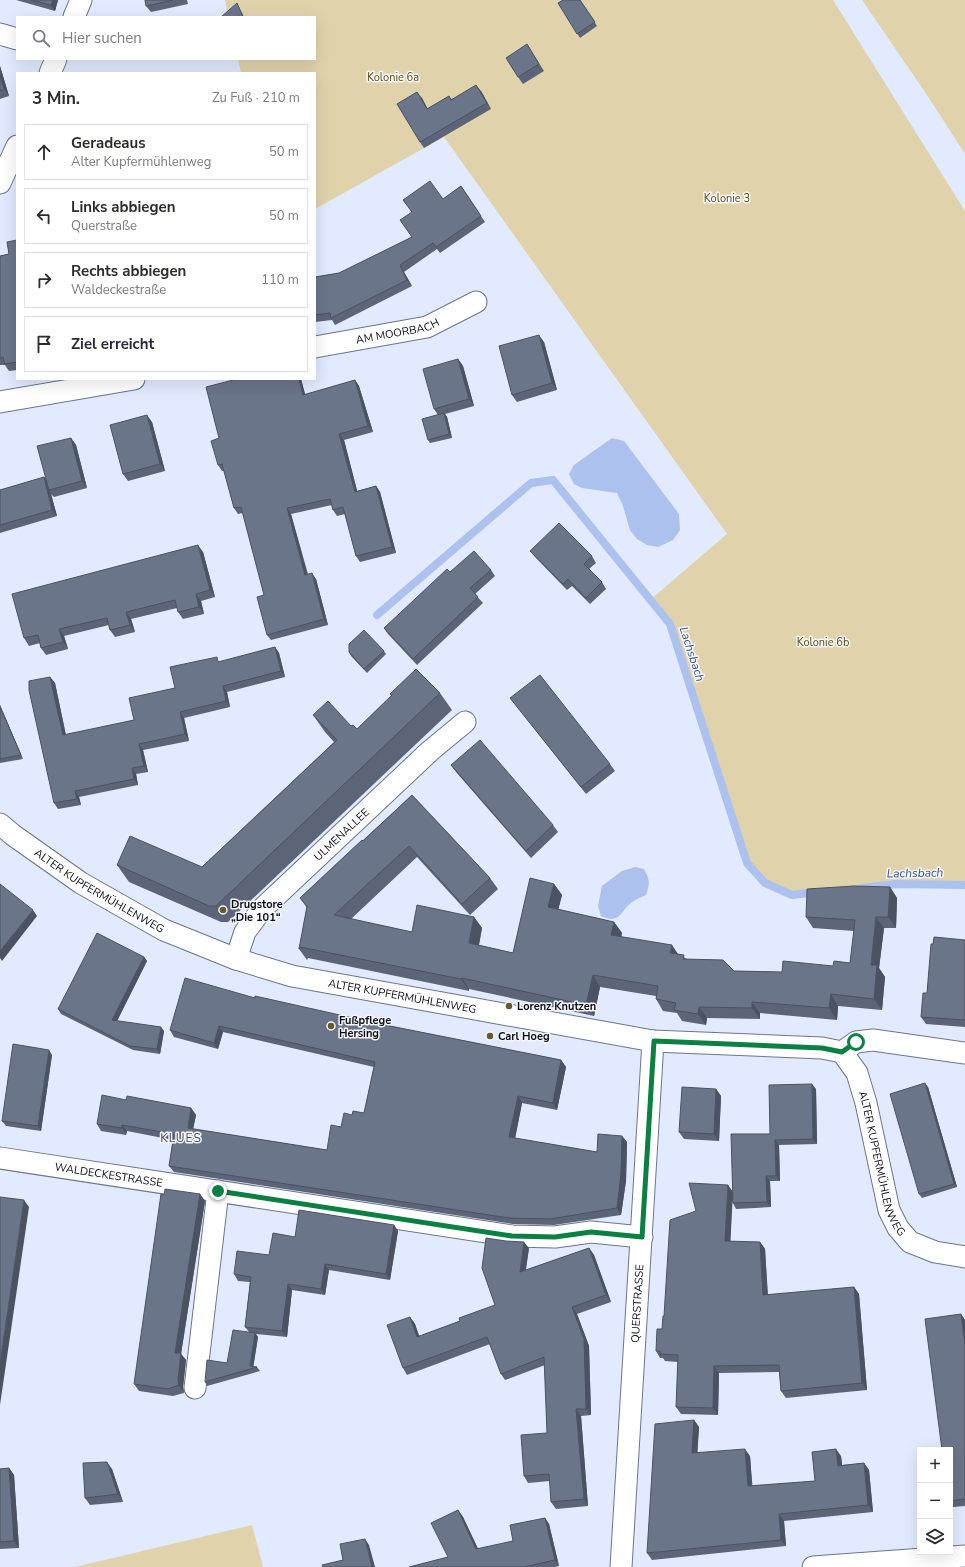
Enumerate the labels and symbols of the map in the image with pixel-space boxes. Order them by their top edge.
park label: Kolonie 6a [367,70,419,85]
park label: Kolonie 3 [704,191,750,206]
street label: AM MOORBACH [355,315,442,347]
water label: Lachsbach [676,625,708,684]
park label: Kolonie 6b [797,635,849,650]
street label: ULMENALLEE [310,805,372,864]
street label: ALTER KUPFERMÜHLENWEG [31,845,167,936]
water label: Lachsbach [886,865,944,881]
place label: Drugstore „Die 101“ [231,897,283,925]
marker: Drugstore „Die 101“ [218,905,228,915]
street label: ALTER KUPFERMÜHLENWEG [327,975,478,1017]
place label: Lorenz Knutzen [517,999,596,1014]
marker: Lorenz Knutzen [504,1001,514,1011]
place label: Fußpflege Hersing [339,1013,391,1041]
marker: Fußpflege Hersing [326,1021,336,1031]
place label: Carl Hoeg [498,1029,550,1044]
marker: Carl Hoeg [485,1031,495,1041]
route start [847,1033,865,1051]
street label: ALTER KUPFERMÜHLENWEG [855,1089,909,1239]
district label: KLUES [160,1130,202,1146]
street label: WALDECKESTRASSE [54,1159,164,1190]
route end [209,1182,227,1200]
street label: QUERSTRASSE [627,1264,647,1343]

